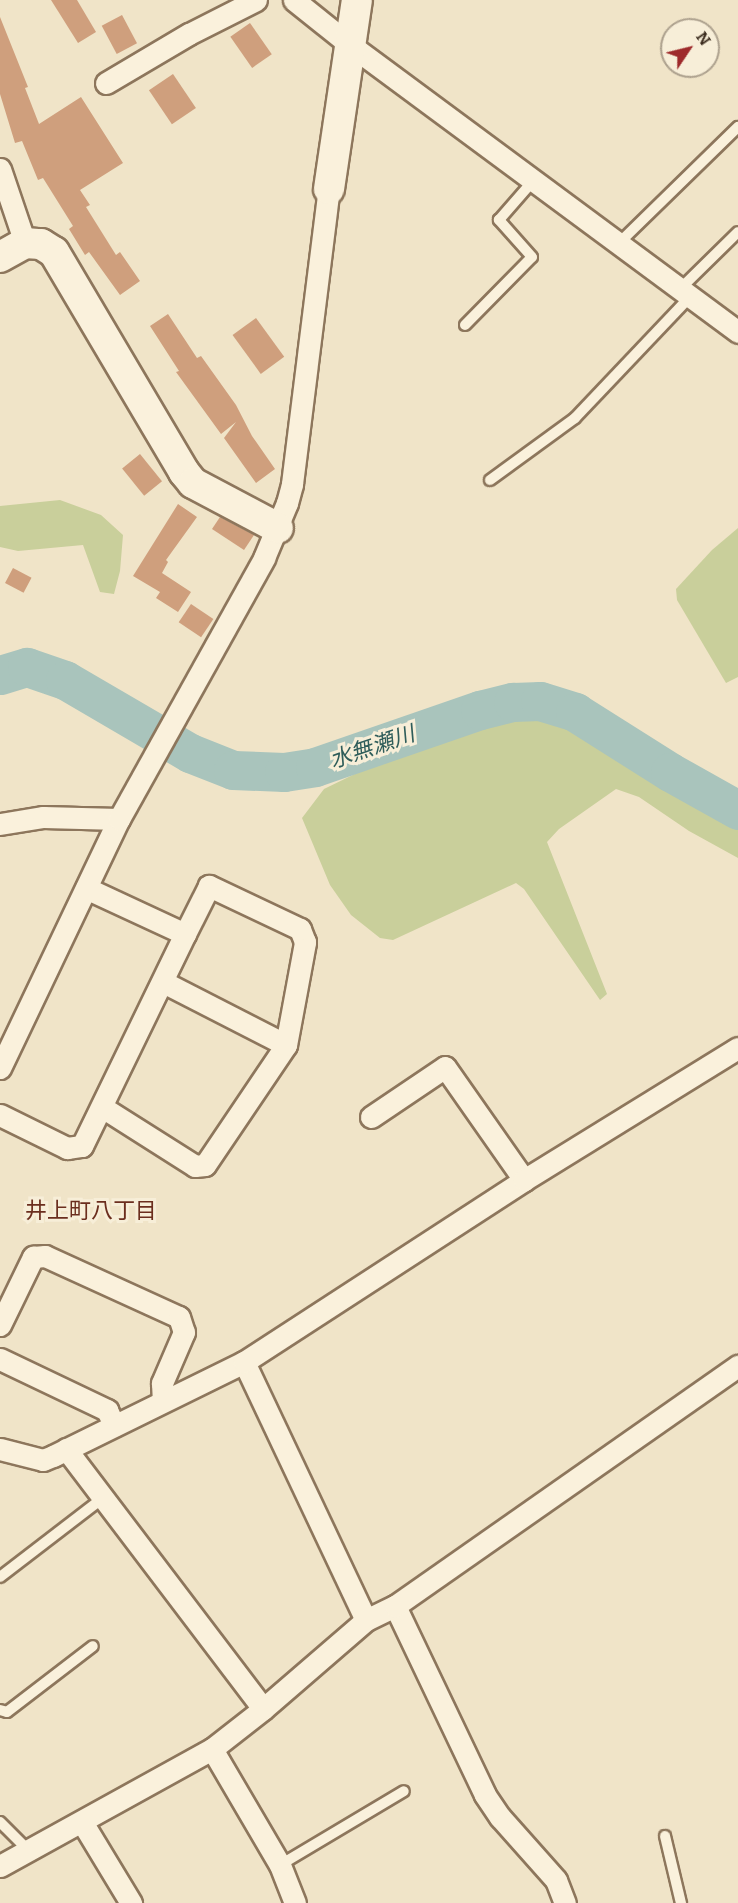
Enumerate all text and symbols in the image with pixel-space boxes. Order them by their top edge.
north arrow [660,18,720,78]
text: N [692,28,715,49]
water label: 水無瀬川 [326,720,418,774]
district label: 井上町八丁目 [25,1198,157,1224]

